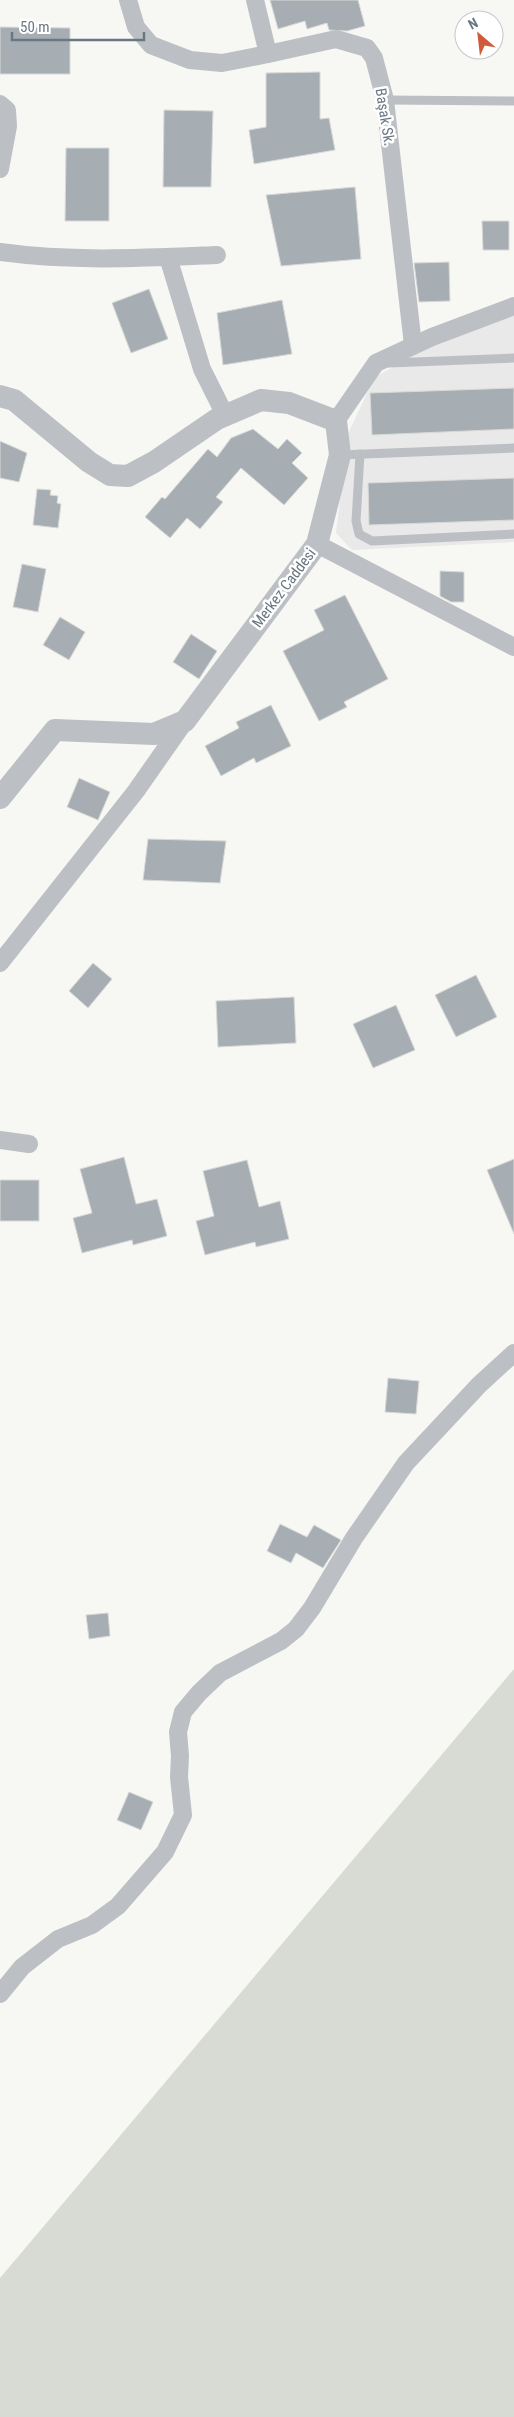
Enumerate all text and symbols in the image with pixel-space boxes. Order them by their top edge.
scale bar [12,10,145,42]
north arrow [454,10,504,60]
text: N [465,14,480,33]
text: 50 m [20,18,50,36]
street label: Başak Sk. [372,87,398,147]
street label: Merkez Caddesi [248,545,320,631]

